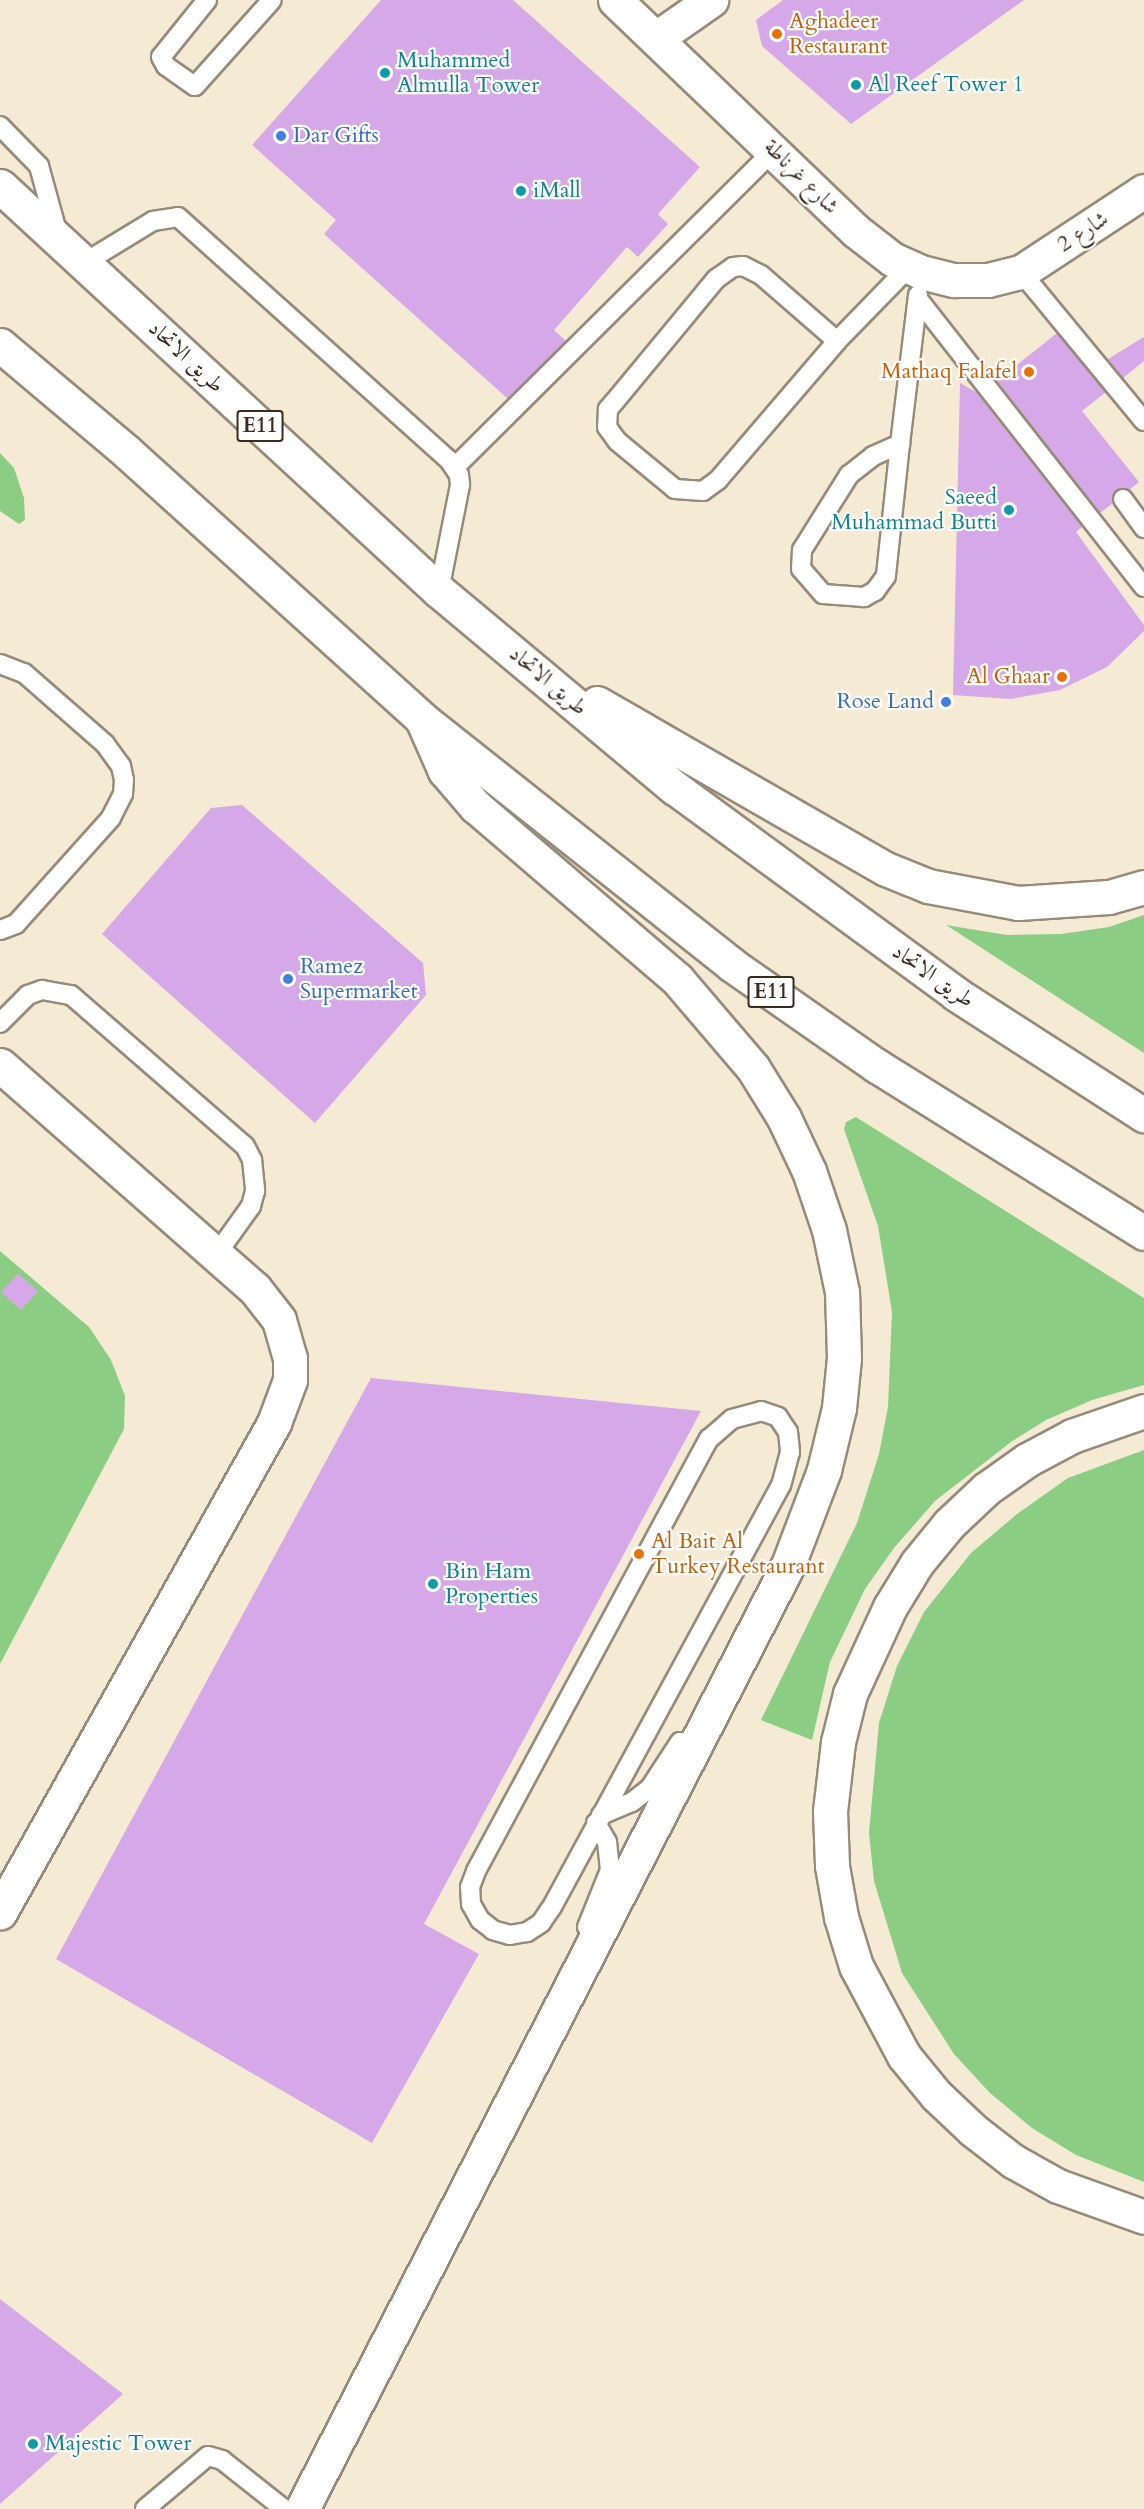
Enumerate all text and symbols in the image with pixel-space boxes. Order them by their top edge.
place label: Aghadeer Restaurant [789,8,887,60]
marker: Aghadeer Restaurant [770,27,784,41]
place label: Muhammed Almulla Tower [397,47,539,98]
marker: Muhammed Almulla Tower [378,66,392,80]
place label: Al Reef Tower 1 [868,72,1024,98]
marker: Al Reef Tower 1 [849,78,863,92]
place label: Dar Gifts [293,123,379,149]
marker: Dar Gifts [274,129,288,143]
street label: شارع غرناطة [758,134,844,220]
place label: iMall [533,178,581,204]
marker: iMall [514,184,528,198]
street label: شارع 2 [1053,206,1113,258]
street label: طريق الاتحاد [143,315,229,399]
place label: Mathaq Falafel [881,359,1017,385]
marker: Mathaq Falafel [1022,365,1036,379]
road number: E11 [236,408,284,444]
place label: Saeed Muhammad Butti [831,484,997,536]
marker: Saeed Muhammad Butti [1002,503,1016,517]
street label: طريق الاتحاد [503,641,593,721]
place label: Al Ghaar [966,664,1050,690]
marker: Al Ghaar [1055,670,1069,684]
place label: Rose Land [837,689,934,715]
marker: Rose Land [939,695,953,709]
street label: طريق الاتحاد [887,938,979,1014]
place label: Ramez Supermarket [300,953,418,1004]
marker: Ramez Supermarket [281,972,295,986]
road number: E11 [747,974,795,1010]
place label: Al Bait Al Turkey Restaurant [651,1528,825,1580]
marker: Al Bait Al Turkey Restaurant [632,1547,646,1561]
place label: Bin Ham Properties [445,1558,538,1610]
marker: Bin Ham Properties [426,1577,440,1591]
place label: Majestic Tower [45,2431,192,2457]
marker: Majestic Tower [26,2437,40,2451]

